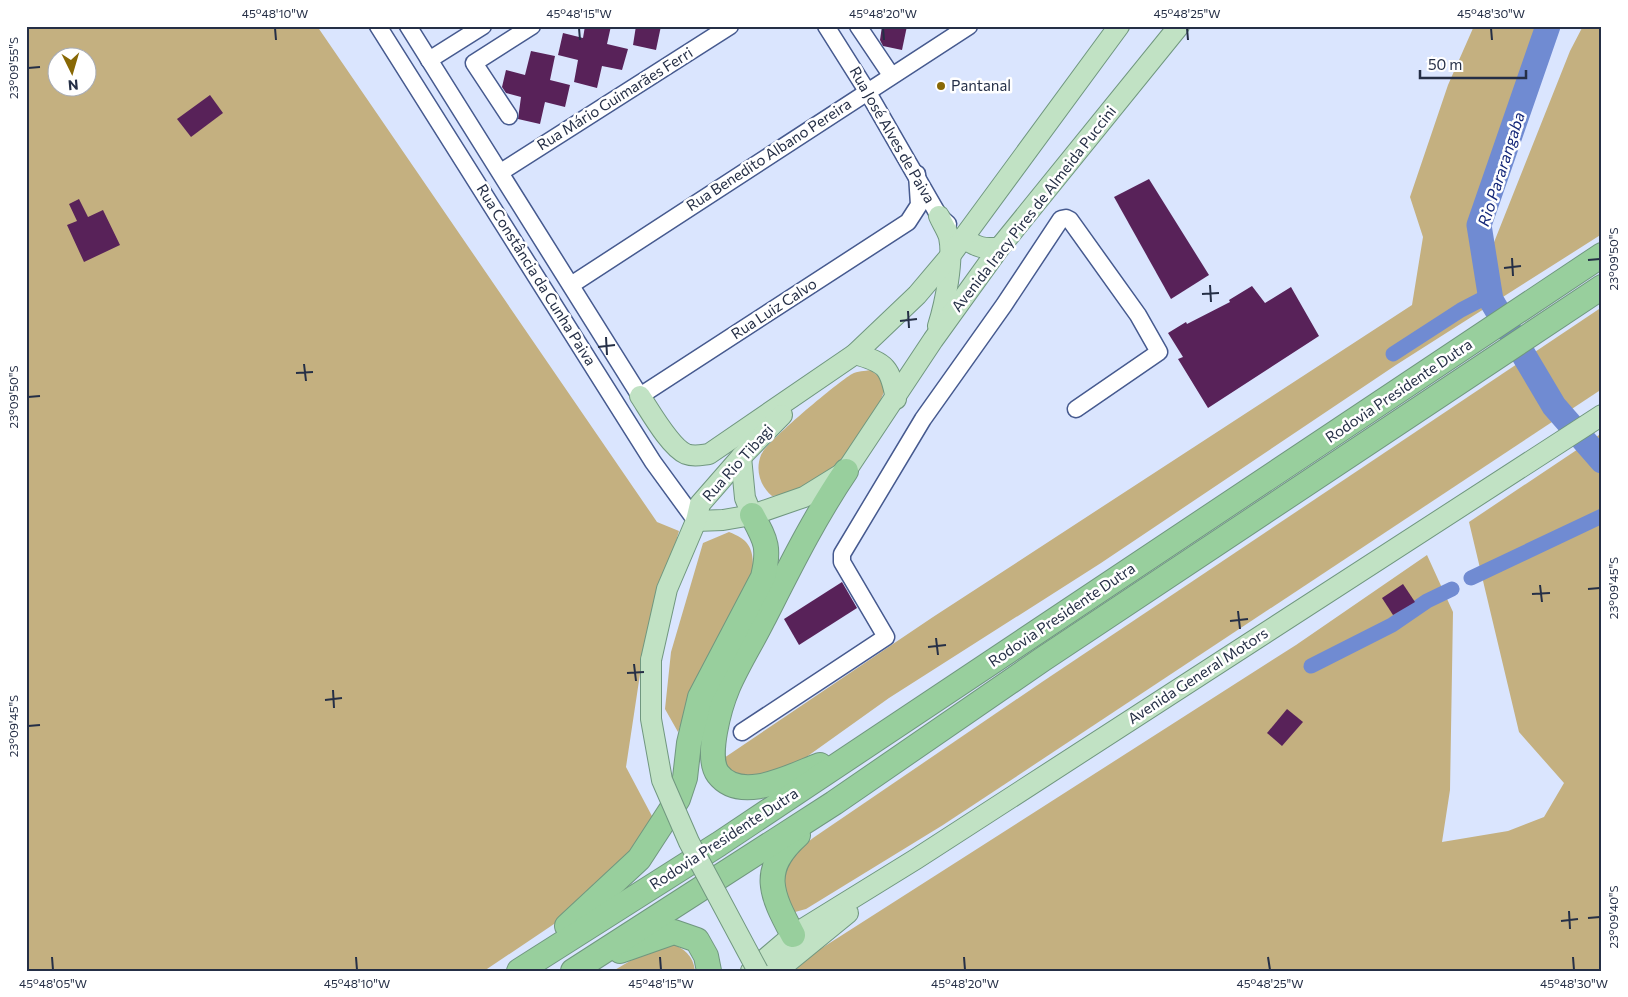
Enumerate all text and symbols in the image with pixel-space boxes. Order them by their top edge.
text: 45°48'10"W [242,6,308,20]
text: 45°48'15"W [546,6,612,20]
text: 45°48'20"W [849,6,917,20]
text: 45°48'25"W [1154,6,1220,20]
text: 45°48'30"W [1457,6,1525,20]
text: 23°09'55"S [6,37,20,99]
street label: Rua Mário Guimarães Ferri [533,43,696,154]
north arrow [48,48,98,98]
scale bar [1420,48,1527,80]
text: 50 m [1428,55,1462,73]
street label: Rua José Alves de Paiva [846,63,939,206]
place label: Pantanal [951,76,1011,94]
text: N [67,77,79,94]
marker: Pantanal [935,80,947,92]
street label: Rua Benedito Albano Pereira [683,94,854,214]
street label: Avenida Iracy Pires de Almeida Puccini [947,102,1119,315]
water label: Rio Pararangaba [1473,109,1528,228]
street label: Rua Constância da Cunha Paiva [473,180,600,369]
text: 23°09'50"S [1606,228,1620,290]
street label: Rua Luiz Calvo [727,274,820,343]
street label: Rodovia Presidente Dutra [1322,334,1475,446]
text: 23°09'50"S [6,366,20,428]
street label: Rua Rio Tibagi [698,420,776,504]
text: 23°09'45"S [1606,557,1620,619]
street label: Rodovia Presidente Dutra [985,558,1138,670]
street label: Avenida General Motors [1124,623,1271,727]
text: 23°09'45"S [6,695,20,757]
street label: Rodovia Presidente Dutra [646,783,801,893]
text: 23°09'40"S [1606,885,1620,949]
text: 45°48'05"W [19,976,87,990]
text: 45°48'10"W [324,976,390,990]
text: 45°48'15"W [628,976,694,990]
text: 45°48'20"W [931,976,999,990]
text: 45°48'25"W [1237,976,1303,990]
text: 45°48'30"W [1540,976,1608,990]

